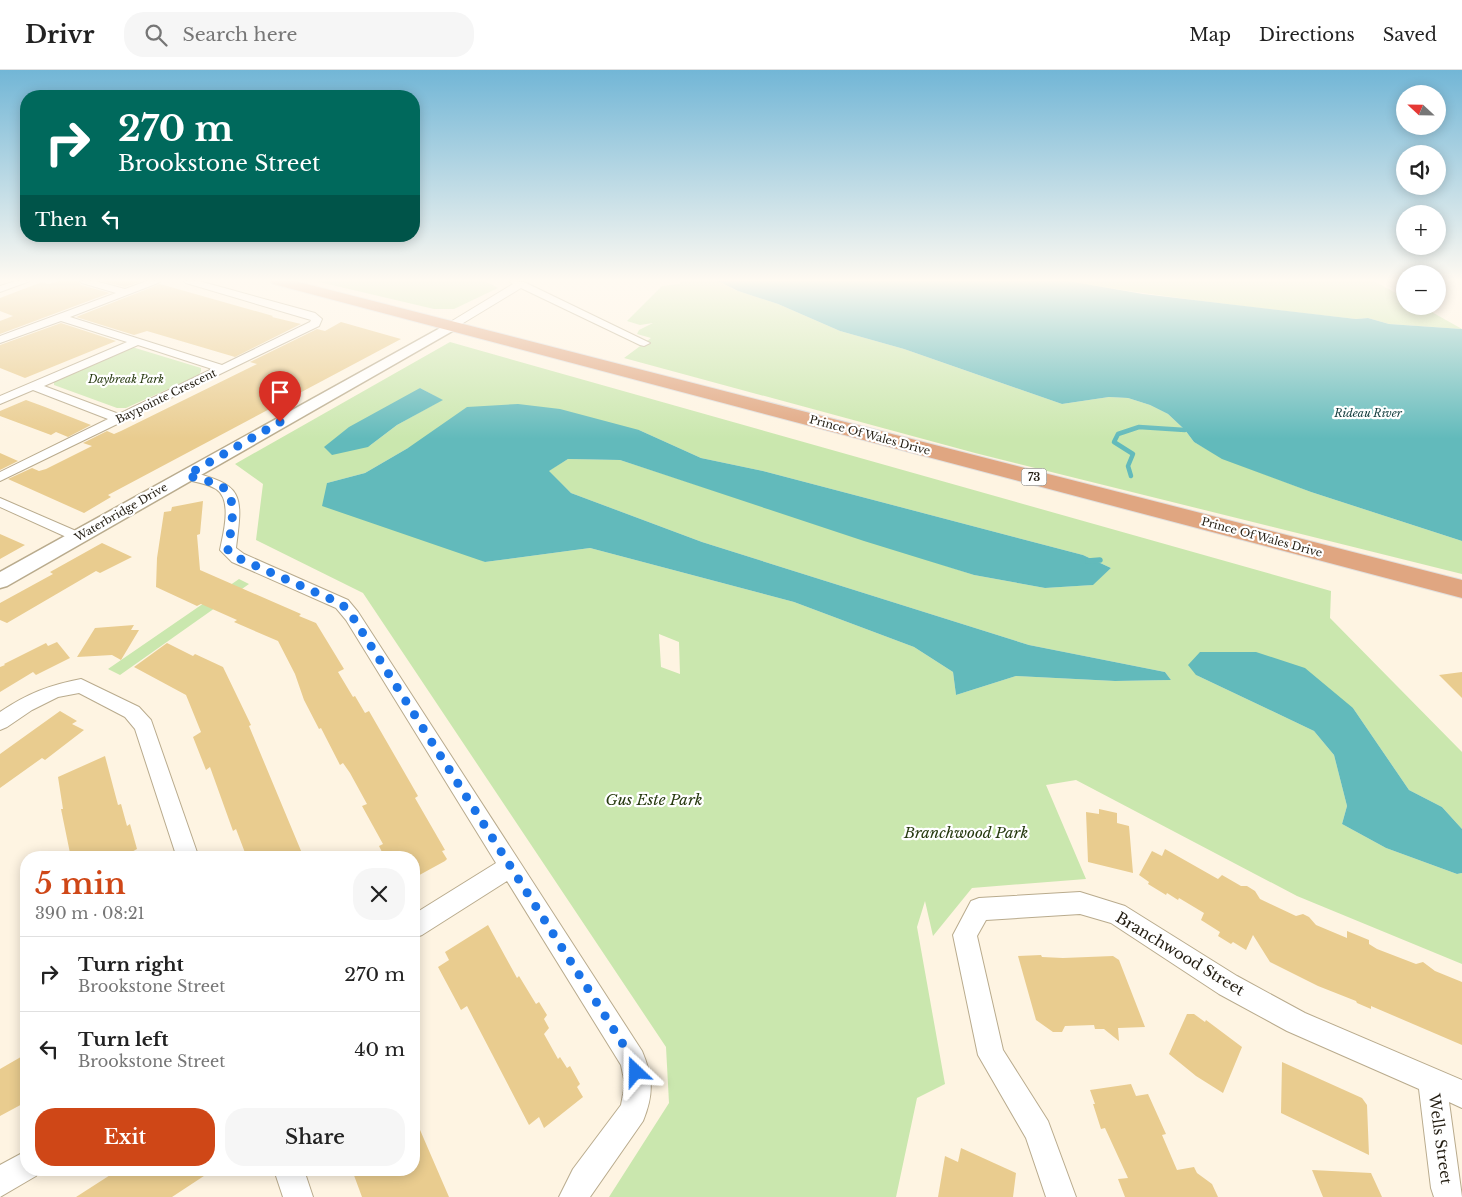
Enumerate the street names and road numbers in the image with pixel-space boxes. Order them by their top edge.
street label: Baypointe Crescent [113,365,219,426]
street label: Prince Of Wales Drive [808,412,932,458]
road number: 73 [1022,468,1046,486]
street label: Waterbridge Drive [71,480,170,545]
street label: Prince Of Wales Drive [1200,514,1324,560]
street label: Branchwood Street [1112,908,1248,1000]
street label: Wells Street [1425,1092,1456,1186]

